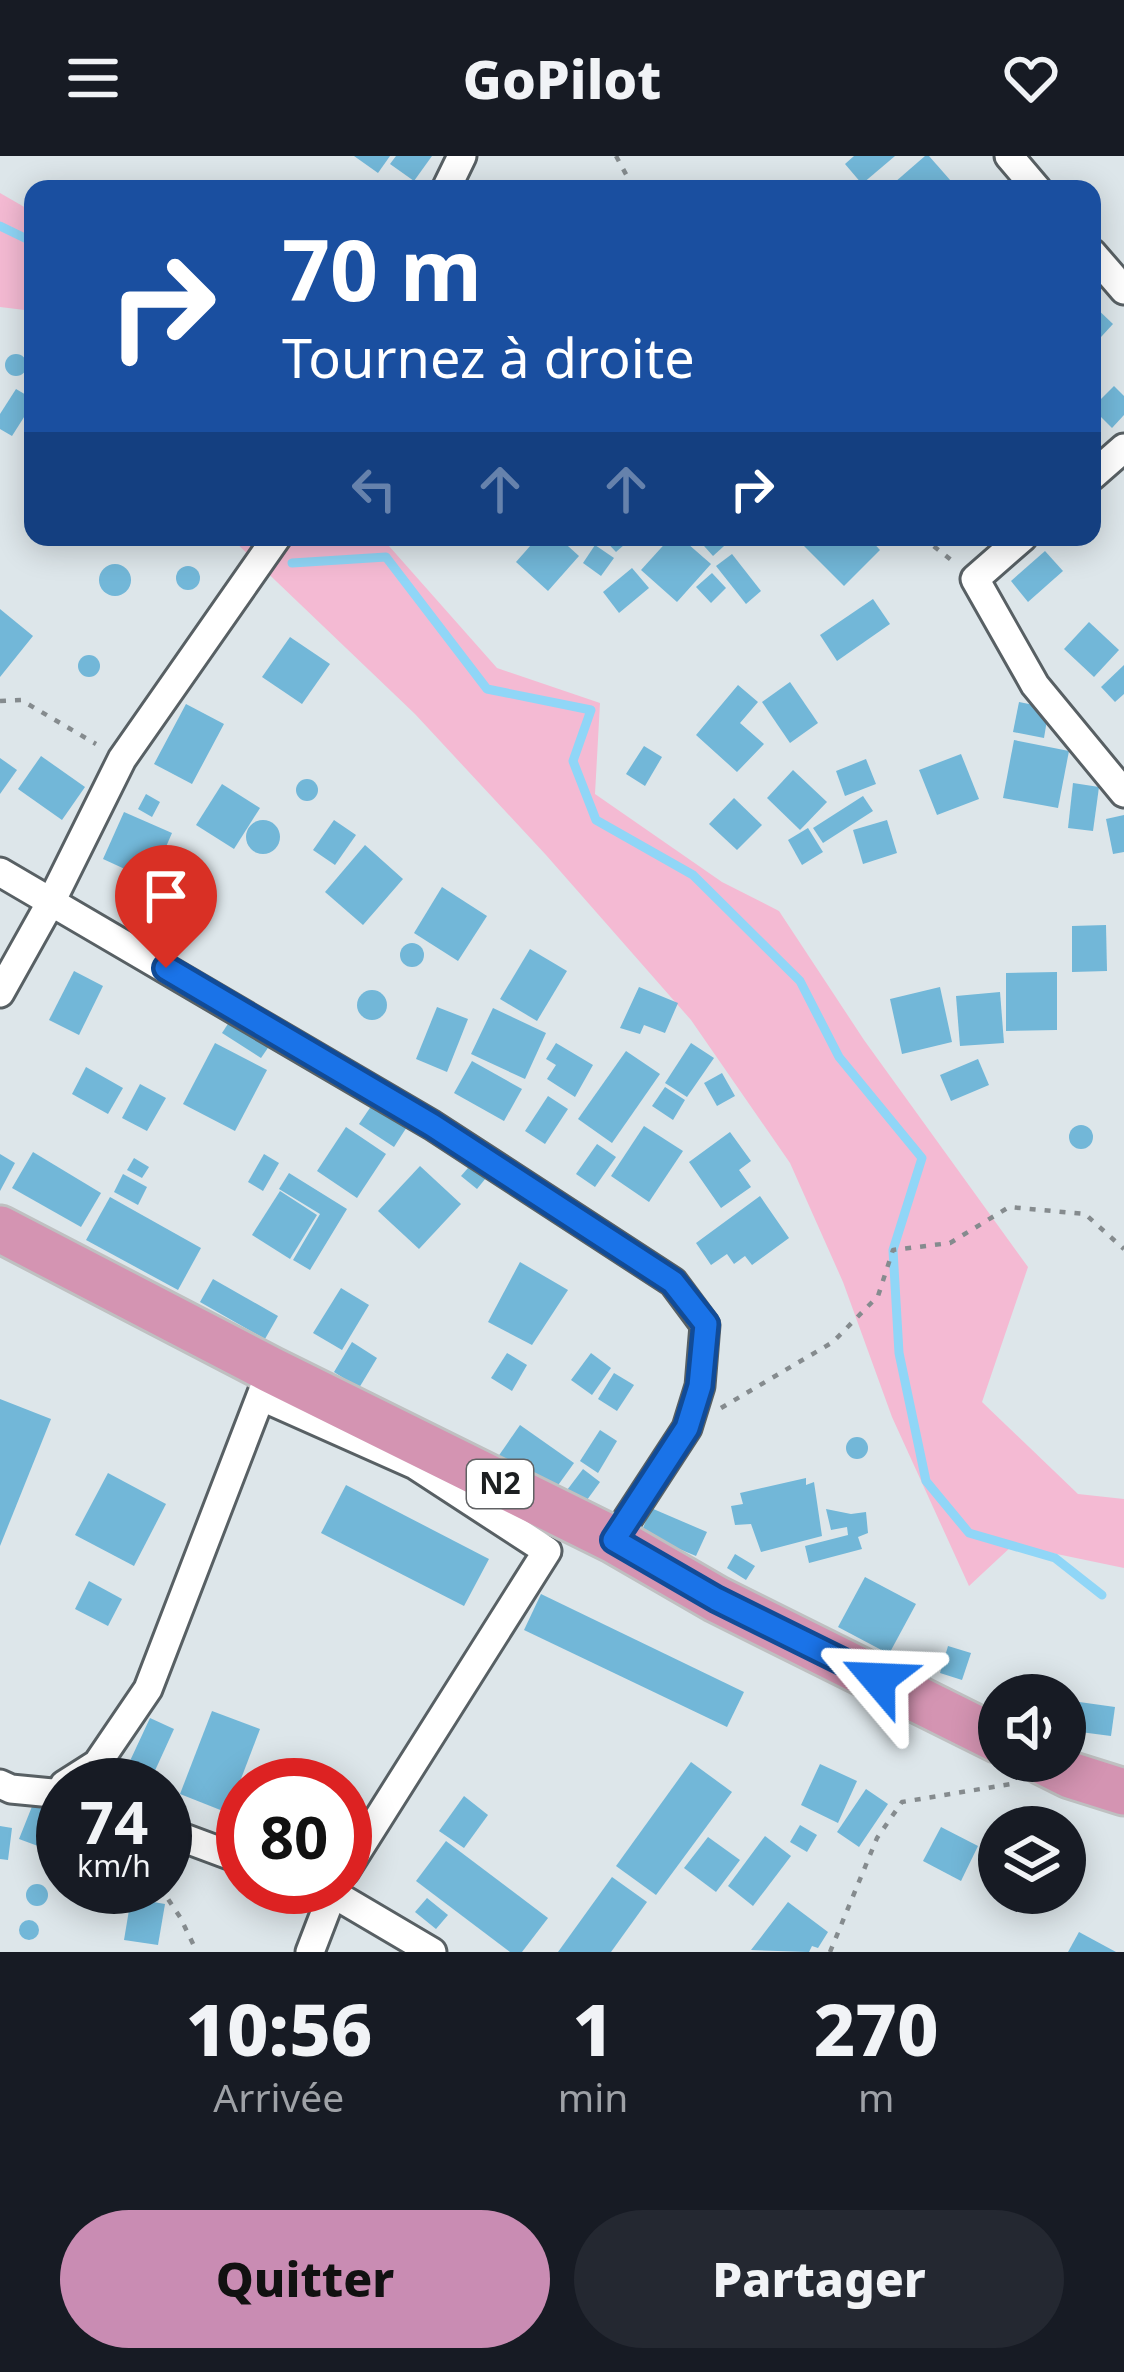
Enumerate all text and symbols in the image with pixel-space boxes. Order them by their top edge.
text: GoPilot [463,41,661,115]
icon: menu [60,45,126,111]
icon: heart [998,45,1064,111]
text: 70 m [282,211,482,326]
icon: right [84,228,240,384]
text: Tournez à droite [282,320,695,394]
icon: left [341,456,407,522]
icon: ahead [467,456,533,522]
icon: ahead [593,456,659,522]
icon: right [719,456,785,522]
pin [115,845,217,968]
icon: arrive [133,863,199,929]
road number: N2 [467,1460,533,1508]
position arrow [815,1616,941,1742]
map controls [978,1674,1086,1914]
button: sound [978,1674,1086,1782]
speed limit sign: 80 [216,1758,372,1914]
text: 74 [80,1780,148,1862]
button: layers [978,1806,1086,1914]
text: km/h [77,1845,151,1886]
text: 10:56 [185,1979,372,2077]
text: 1 [572,1979,614,2077]
text: 270 [814,1979,939,2077]
text: Arrivée [213,2070,344,2123]
text: min [558,2070,628,2123]
text: m [858,2070,894,2123]
button: Quitter [60,2210,550,2348]
button: Partager [574,2210,1064,2348]

